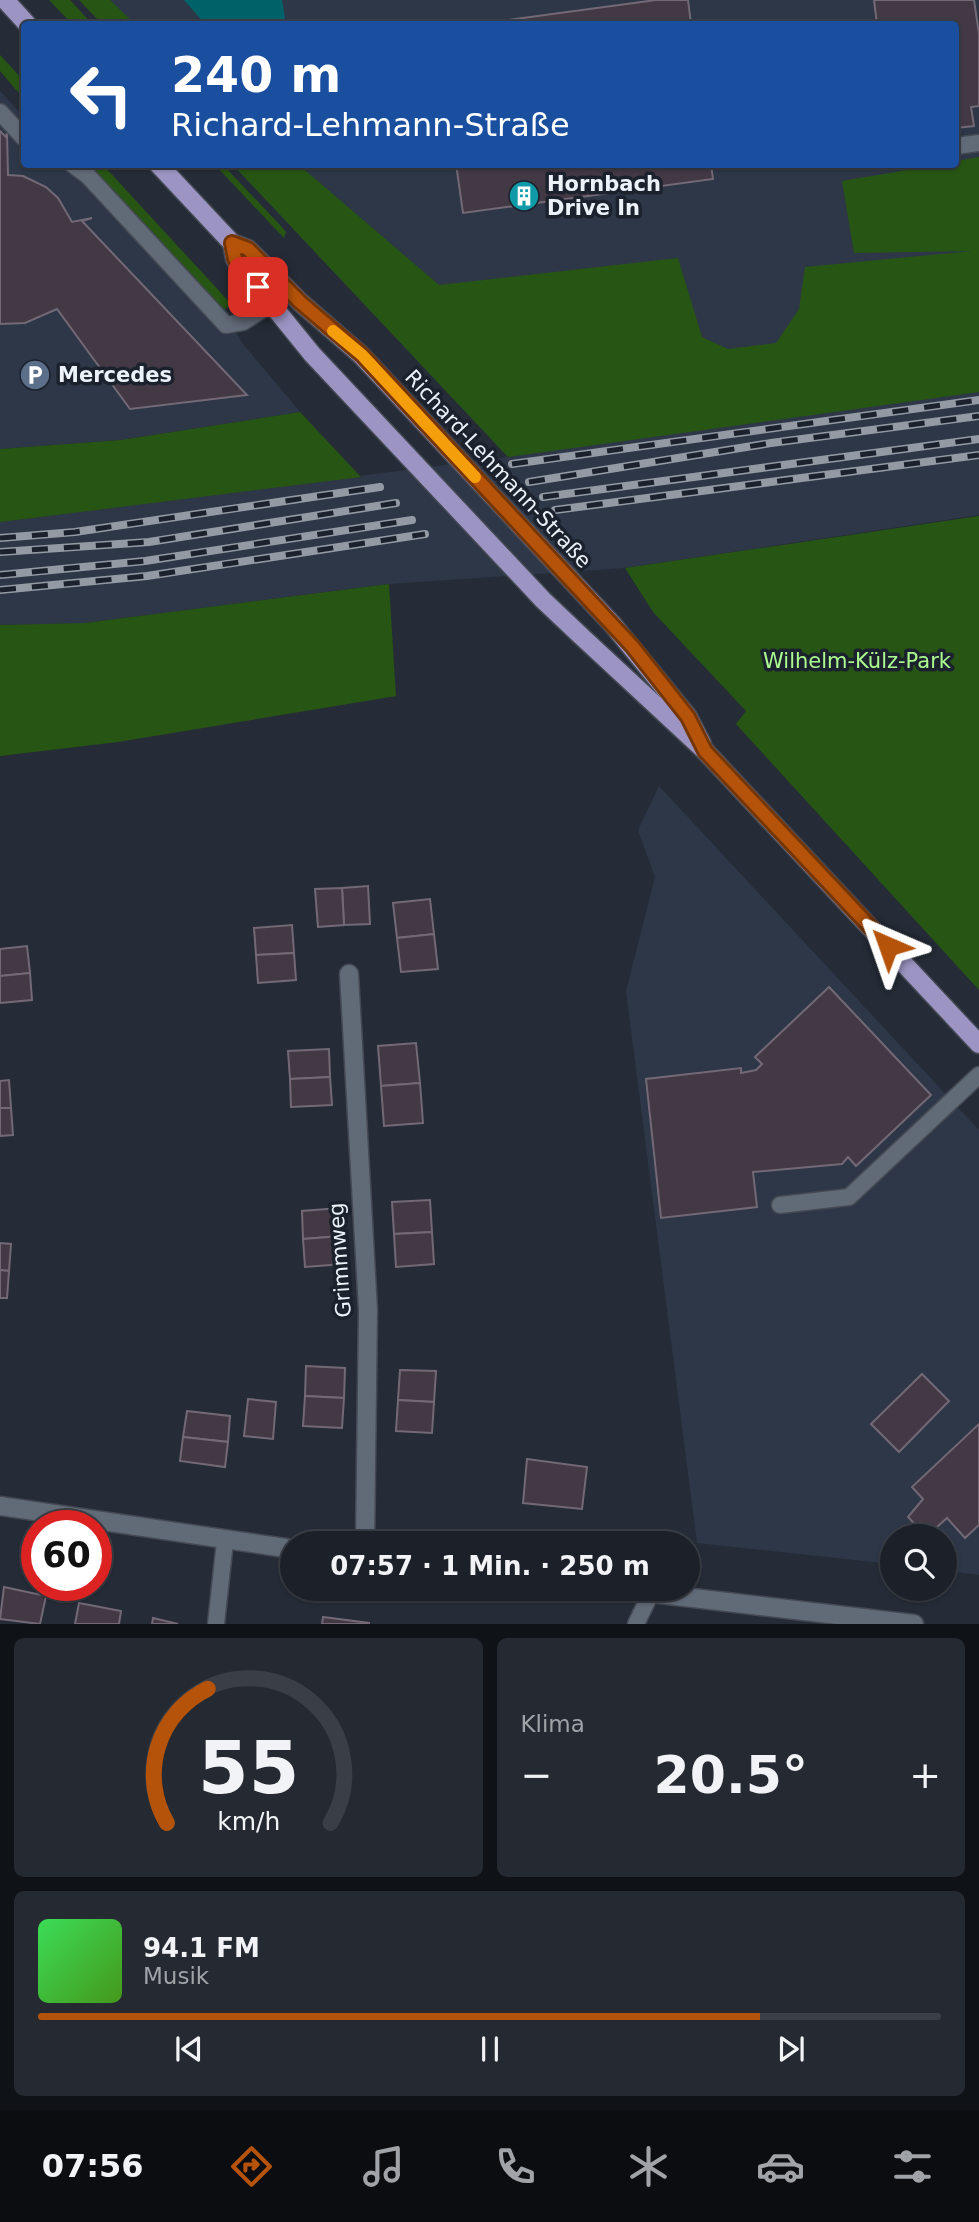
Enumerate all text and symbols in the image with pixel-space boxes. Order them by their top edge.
text: 240 m [171,47,341,104]
icon: left [56,49,147,140]
text: Richard-Lehmann-Straße [171,106,570,144]
place label: Hornbach Drive In [547,172,661,220]
building icon: Hornbach Drive In [507,179,541,213]
pin [228,257,288,317]
icon: arrive [239,268,277,306]
parking icon: Mercedes [18,358,52,392]
place label: Mercedes [58,363,172,387]
street label: Richard-Lehmann-Straße [400,365,596,573]
park label: Wilhelm-Külz-Park [763,649,952,673]
position arrow [851,909,925,983]
street label: Grimmweg [324,1202,356,1318]
speed limit sign: 60 [21,1510,112,1601]
map controls [880,1524,957,1601]
button: search [880,1524,957,1601]
text: 07:57 · 1 Min. · 250 m [330,1551,650,1581]
text: Klima [521,1711,585,1737]
text: 55 [198,1726,299,1811]
text: 20.5° [654,1745,808,1805]
text: − [521,1753,552,1797]
text: + [909,1753,941,1797]
text: km/h [217,1807,280,1836]
text: 94.1 FM [143,1933,260,1963]
text: Musik [143,1963,209,1989]
icon: previous [170,2030,208,2068]
icon: pause [471,2030,509,2068]
icon: next [772,2030,810,2068]
icon: directions [227,2142,276,2191]
icon: music [359,2142,408,2191]
icon: phone [491,2142,540,2191]
icon: climate [624,2142,673,2191]
icon: car [756,2142,805,2191]
icon: filters [888,2142,937,2191]
text: 07:56 [42,2147,144,2185]

